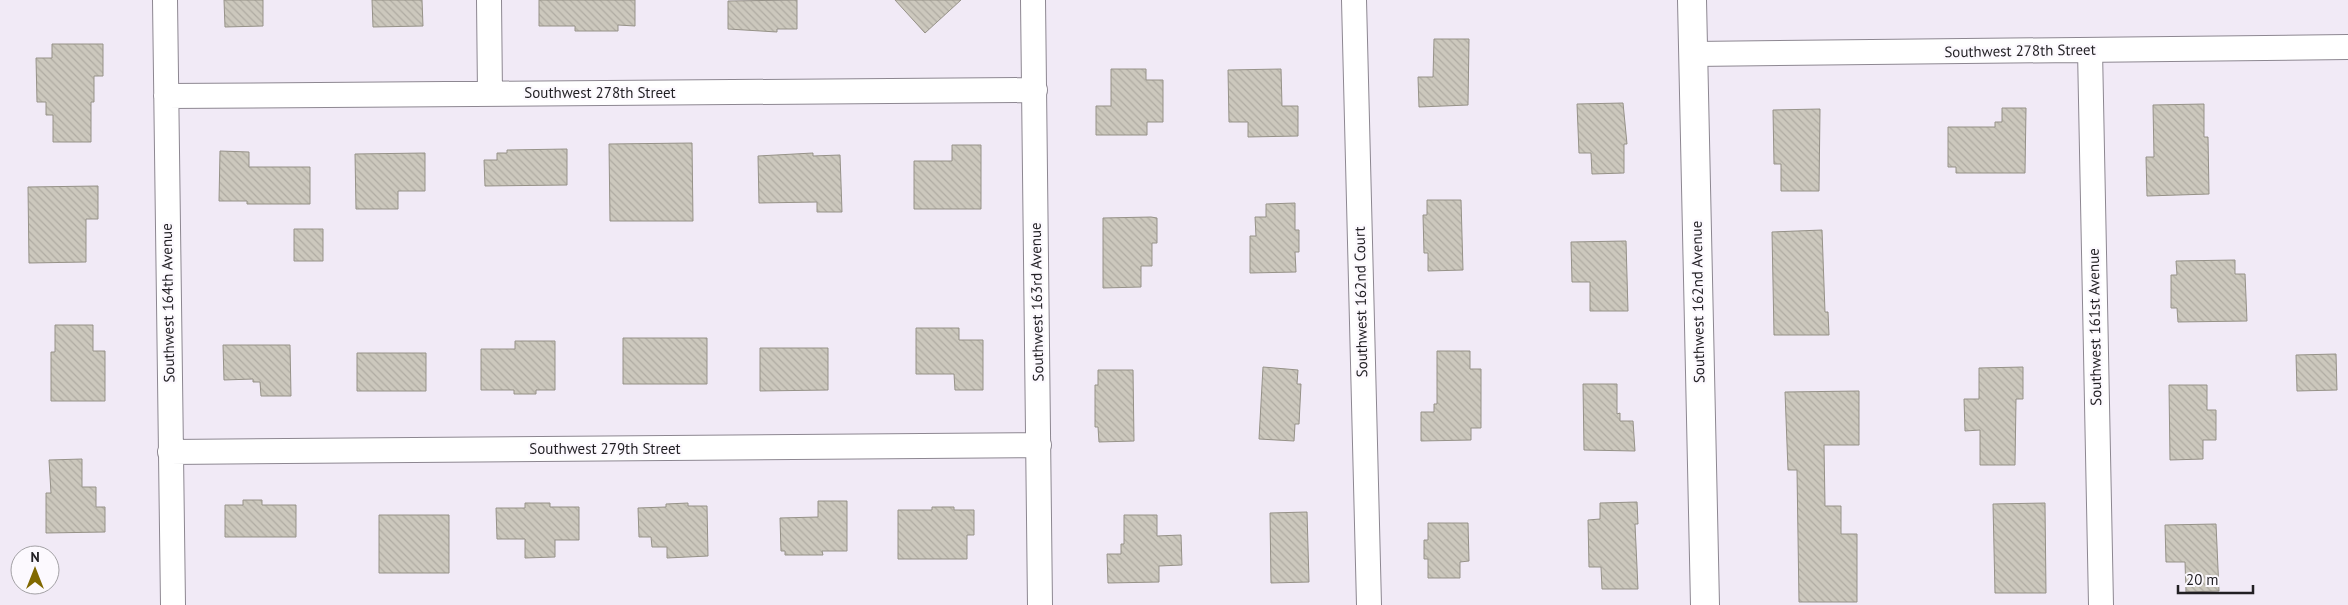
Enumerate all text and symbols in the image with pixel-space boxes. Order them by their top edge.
street label: Southwest 278th Street [1944,40,2096,61]
street label: Southwest 278th Street [524,83,676,102]
street label: Southwest 162nd Avenue [1687,221,1708,383]
street label: Southwest 163rd Avenue [1026,222,1047,382]
street label: Southwest 164th Avenue [157,223,178,383]
street label: Southwest 162nd Court [1350,226,1371,378]
street label: Southwest 161st Avenue [2084,248,2105,406]
street label: Southwest 279th Street [529,439,681,458]
north arrow [10,545,60,595]
text: N [30,548,40,566]
scale bar [2178,562,2253,594]
text: 20 m [2186,570,2219,589]

